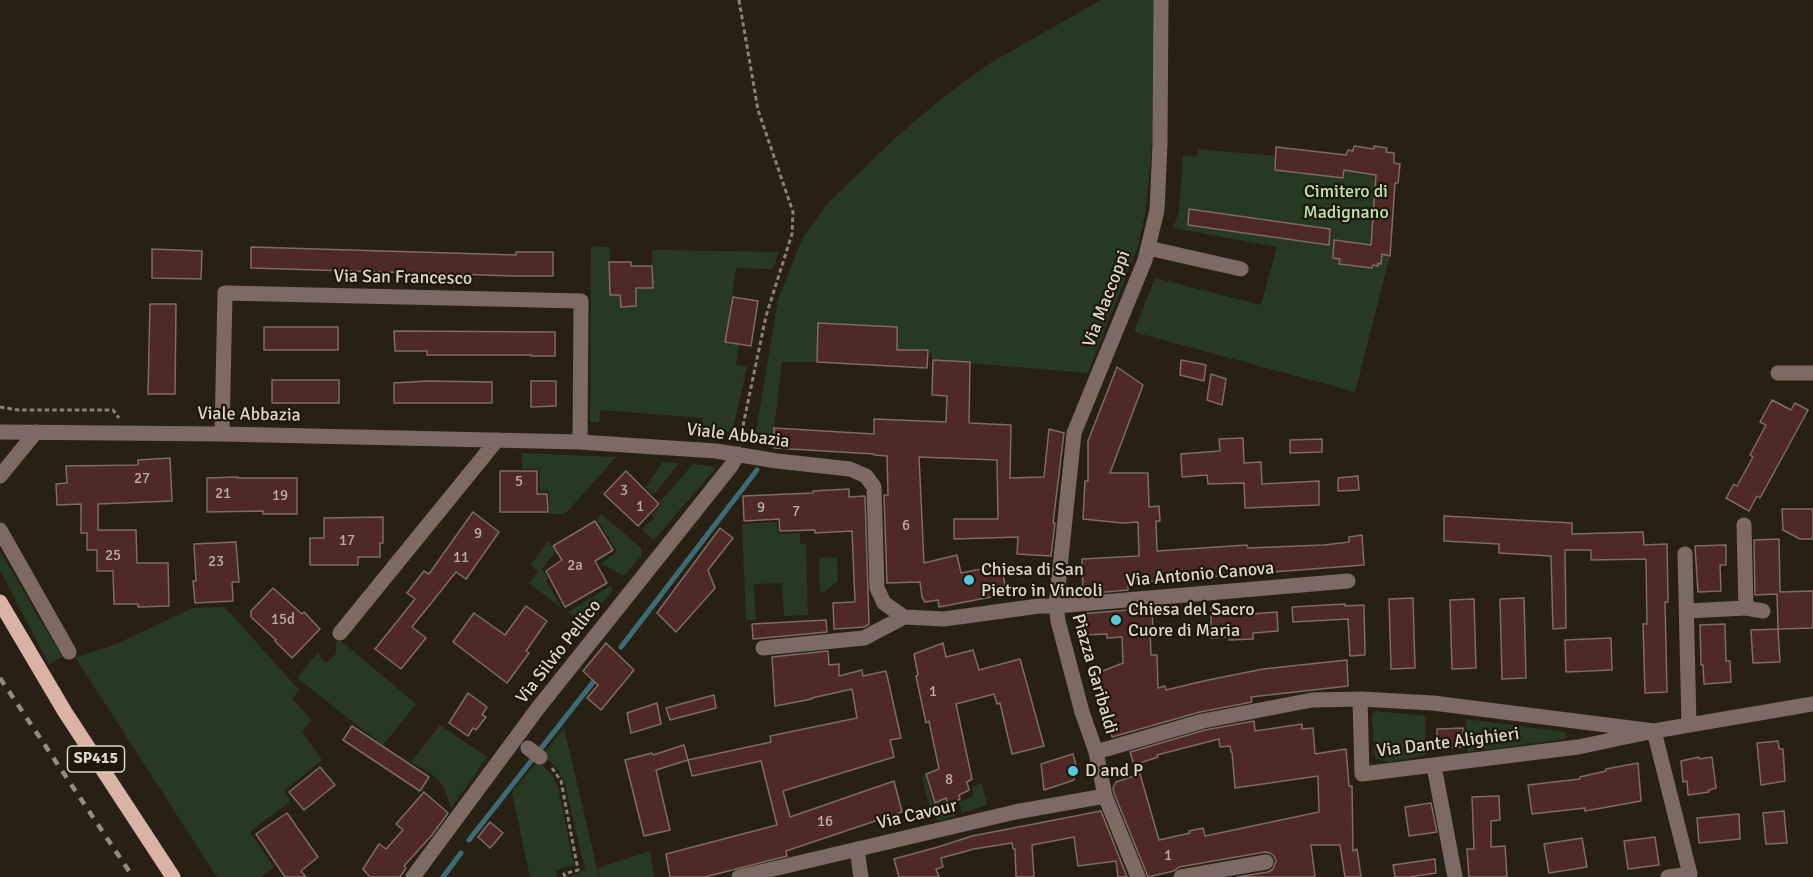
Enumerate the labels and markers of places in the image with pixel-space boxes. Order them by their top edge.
place label: Chiesa di San Pietro in Vincoli [981,559,1103,602]
marker: Chiesa di San Pietro in Vincoli [962,573,976,587]
place label: Chiesa del Sacro Cuore di Maria [1128,599,1254,642]
marker: Chiesa del Sacro Cuore di Maria [1109,613,1123,627]
place label: D and P [1085,760,1143,782]
marker: D and P [1066,764,1080,778]

